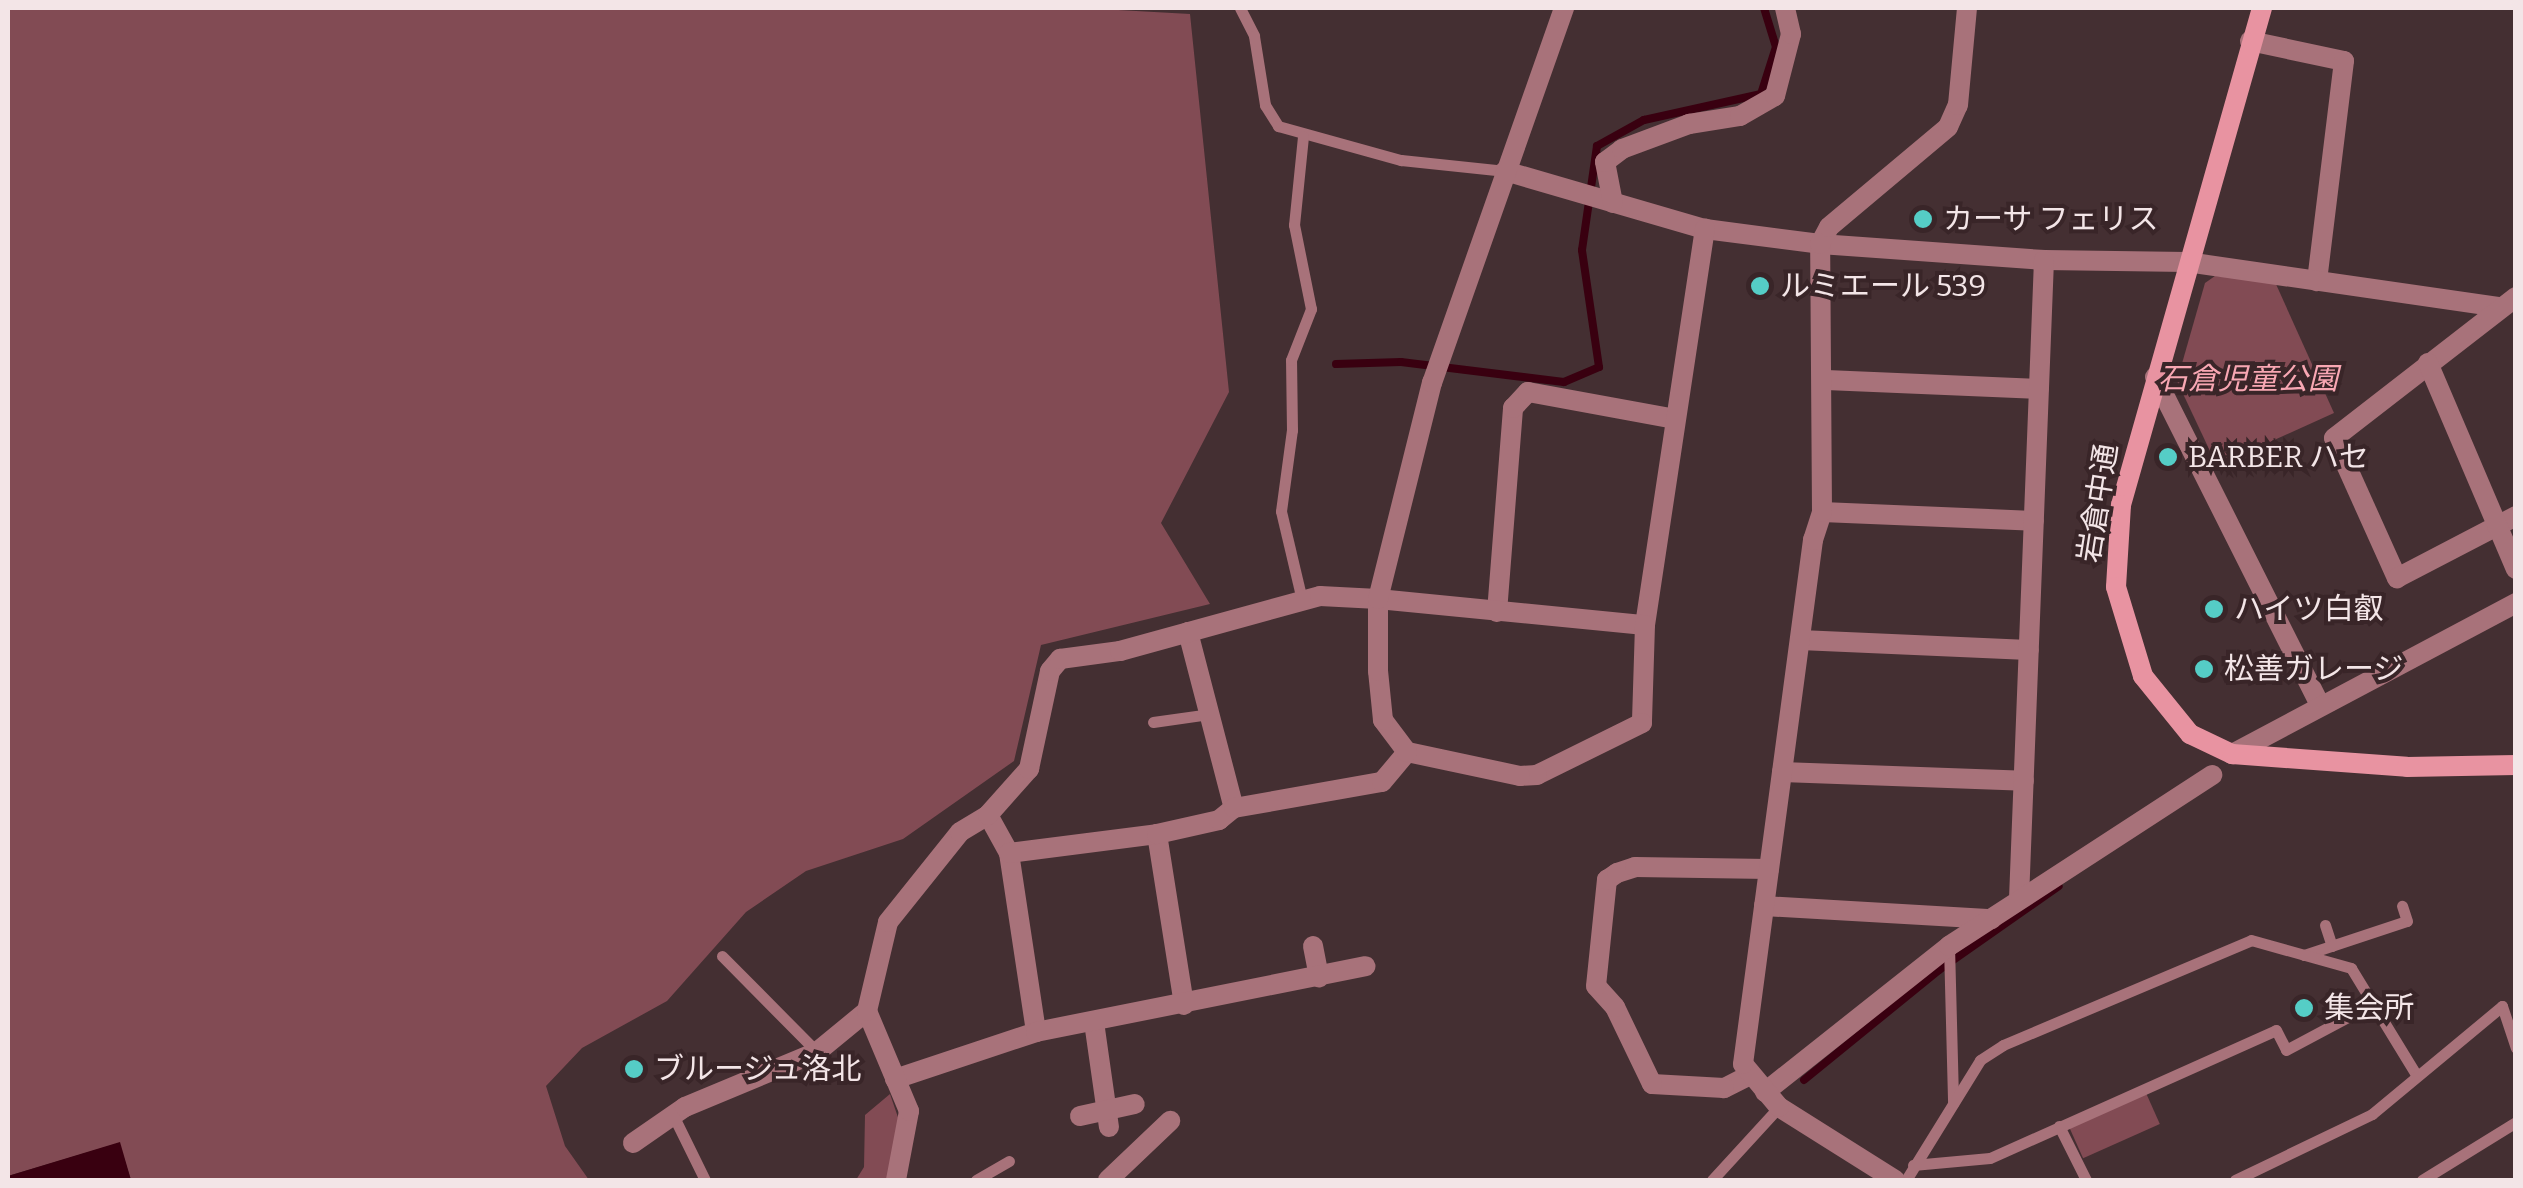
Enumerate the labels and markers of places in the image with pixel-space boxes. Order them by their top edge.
place label: カーサ フェリス [1943,201,2159,237]
marker: カーサ フェリス [1912,208,1934,230]
place label: ルミエール 539 [1780,268,1986,304]
marker: ルミエール 539 [1749,275,1771,297]
place label: BARBER ハセ [2188,439,2369,475]
marker: BARBER ハセ [2157,446,2179,468]
place label: ハイツ白叡 [2234,591,2384,627]
marker: ハイツ白叡 [2203,598,2225,620]
place label: 松善ガレージ [2224,651,2404,687]
marker: 松善ガレージ [2193,658,2215,680]
place label: 集会所 [2324,990,2414,1026]
marker: 集会所 [2293,997,2315,1019]
place label: ブルージュ洛北 [654,1051,864,1087]
marker: ブルージュ洛北 [623,1058,645,1080]

